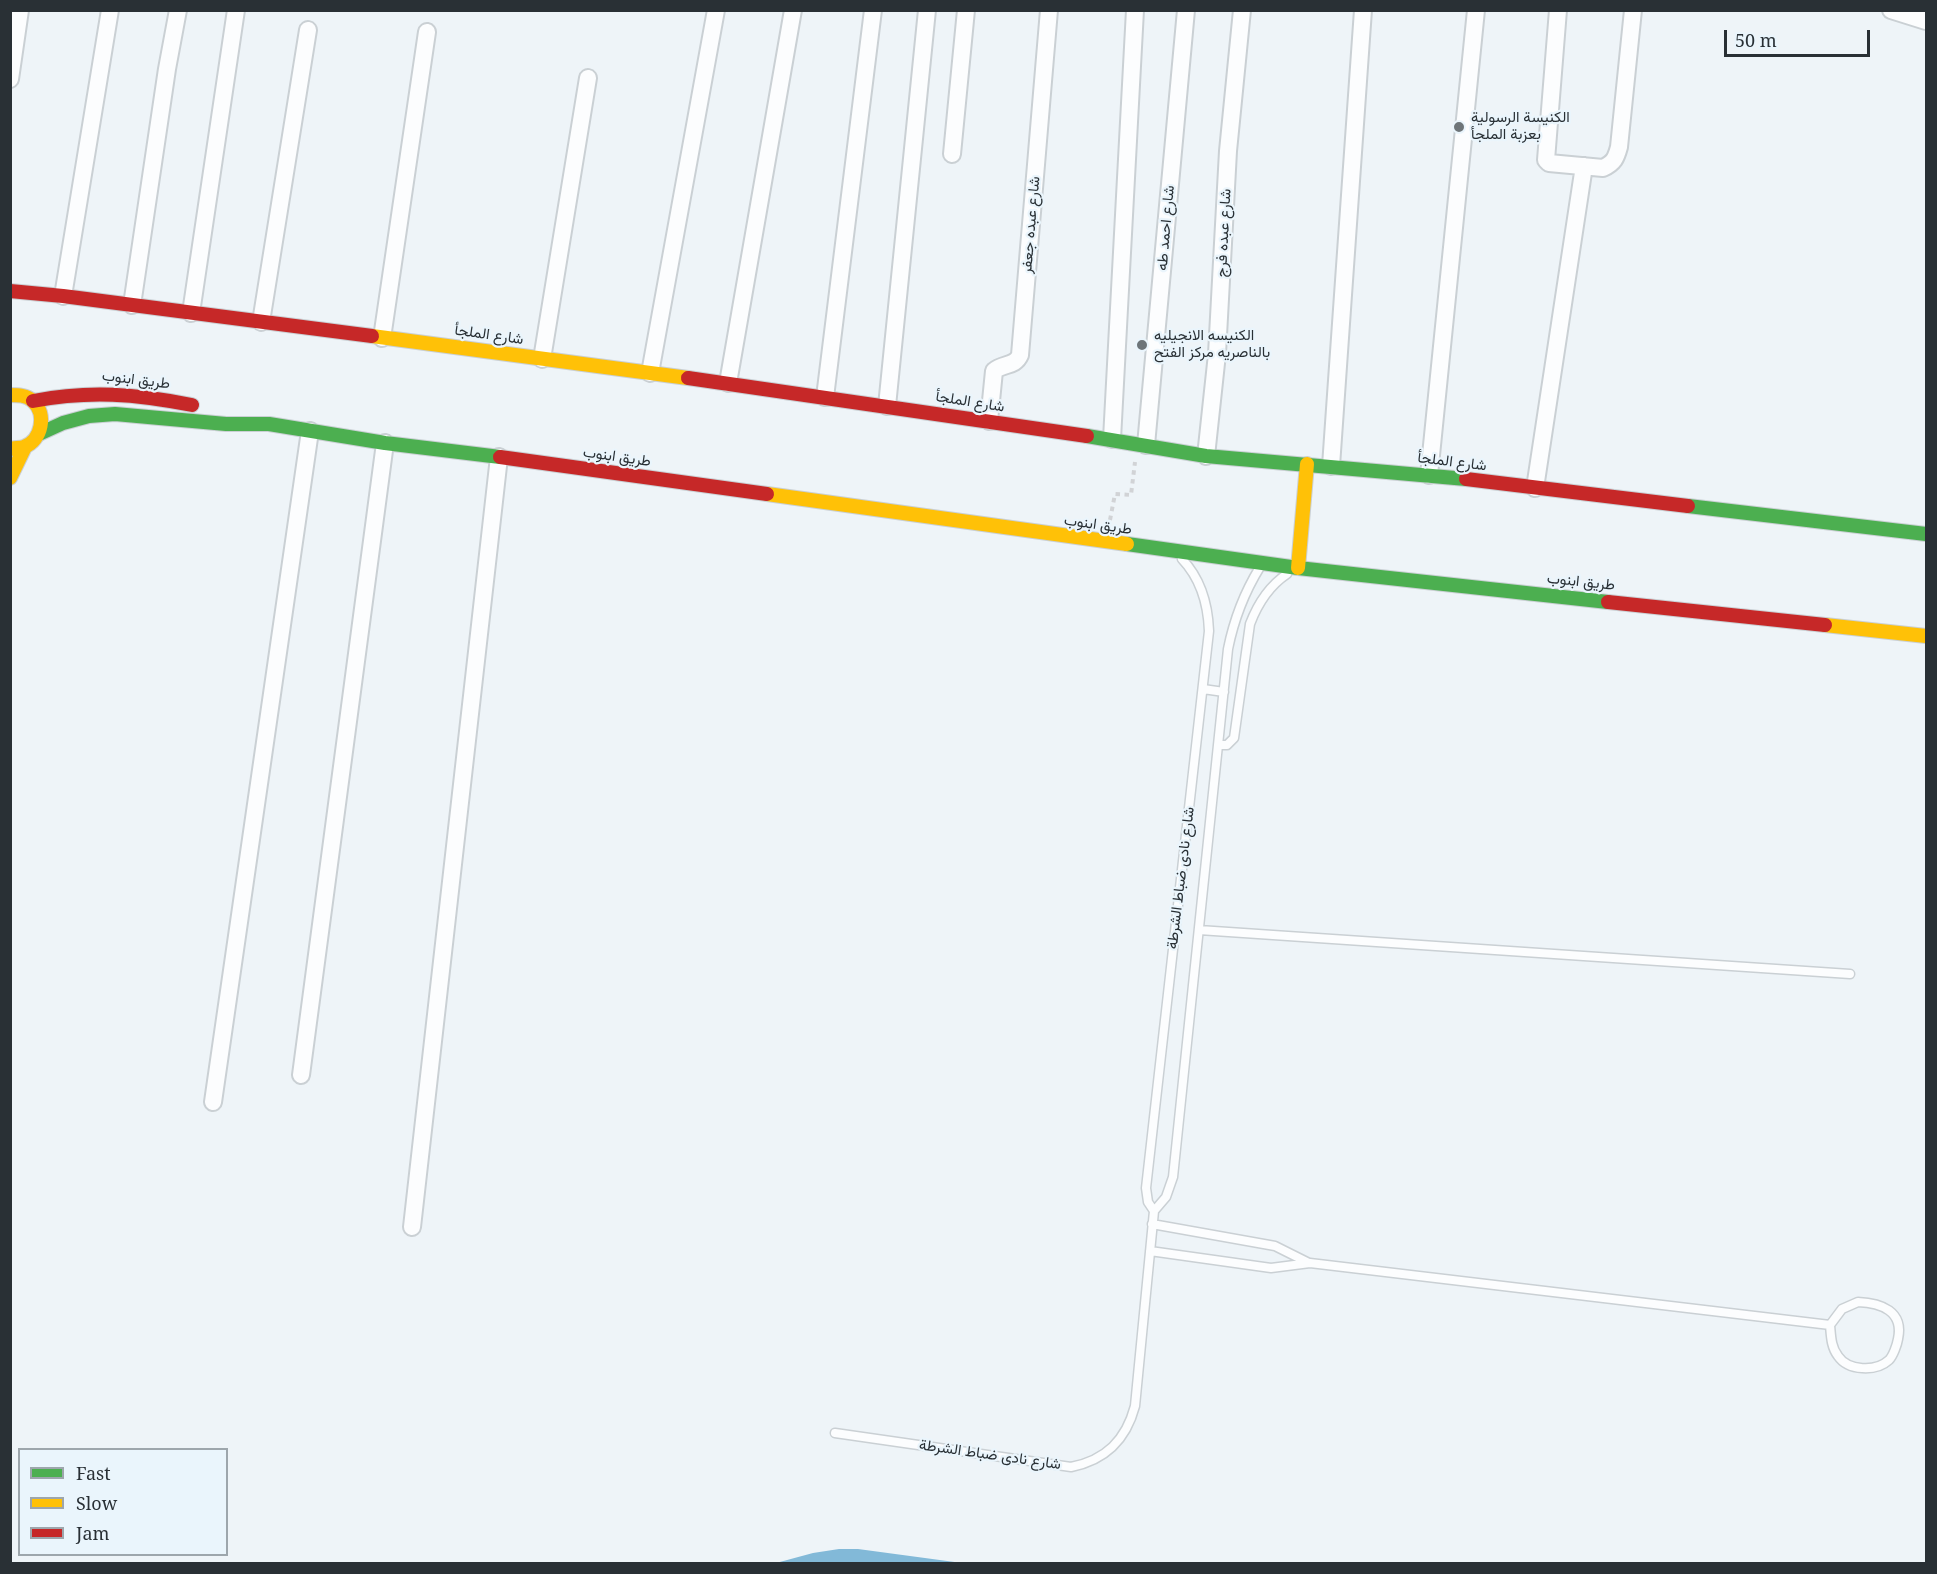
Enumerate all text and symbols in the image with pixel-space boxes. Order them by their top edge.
scale bar [1727,18,1872,56]
text: 50 m [1735,28,1777,52]
place label: الكنيسة الرسولية بعزبة الملجأ [1471,109,1570,144]
marker: الكنيسة الرسولية بعزبة الملجأ [1452,120,1466,134]
street label: شارع عبده جعفر [1018,175,1044,275]
street label: شارع احمد طه [1153,185,1179,271]
street label: شارع عبده فرج [1213,188,1235,278]
street label: شارع الملجأ [453,321,525,349]
place label: الكنيسه الانجيليه بالناصريه مركز الفتح [1154,327,1270,362]
marker: الكنيسه الانجيليه بالناصريه مركز الفتح [1135,338,1149,352]
street label: طريق ابنوب [101,367,171,393]
street label: شارع الملجأ [934,388,1006,416]
street label: طريق ابنوب [582,443,652,471]
street label: شارع الملجأ [1416,449,1488,475]
street label: طريق ابنوب [1063,511,1133,539]
street label: طريق ابنوب [1546,569,1616,595]
street label: شارع نادى ضباط الشرطة [1163,806,1199,950]
street label: شارع نادى ضباط الشرطة [918,1436,1062,1474]
legend [18,1448,228,1556]
text: Fast [76,1461,111,1485]
text: Slow [76,1491,117,1515]
text: Jam [76,1521,110,1545]

